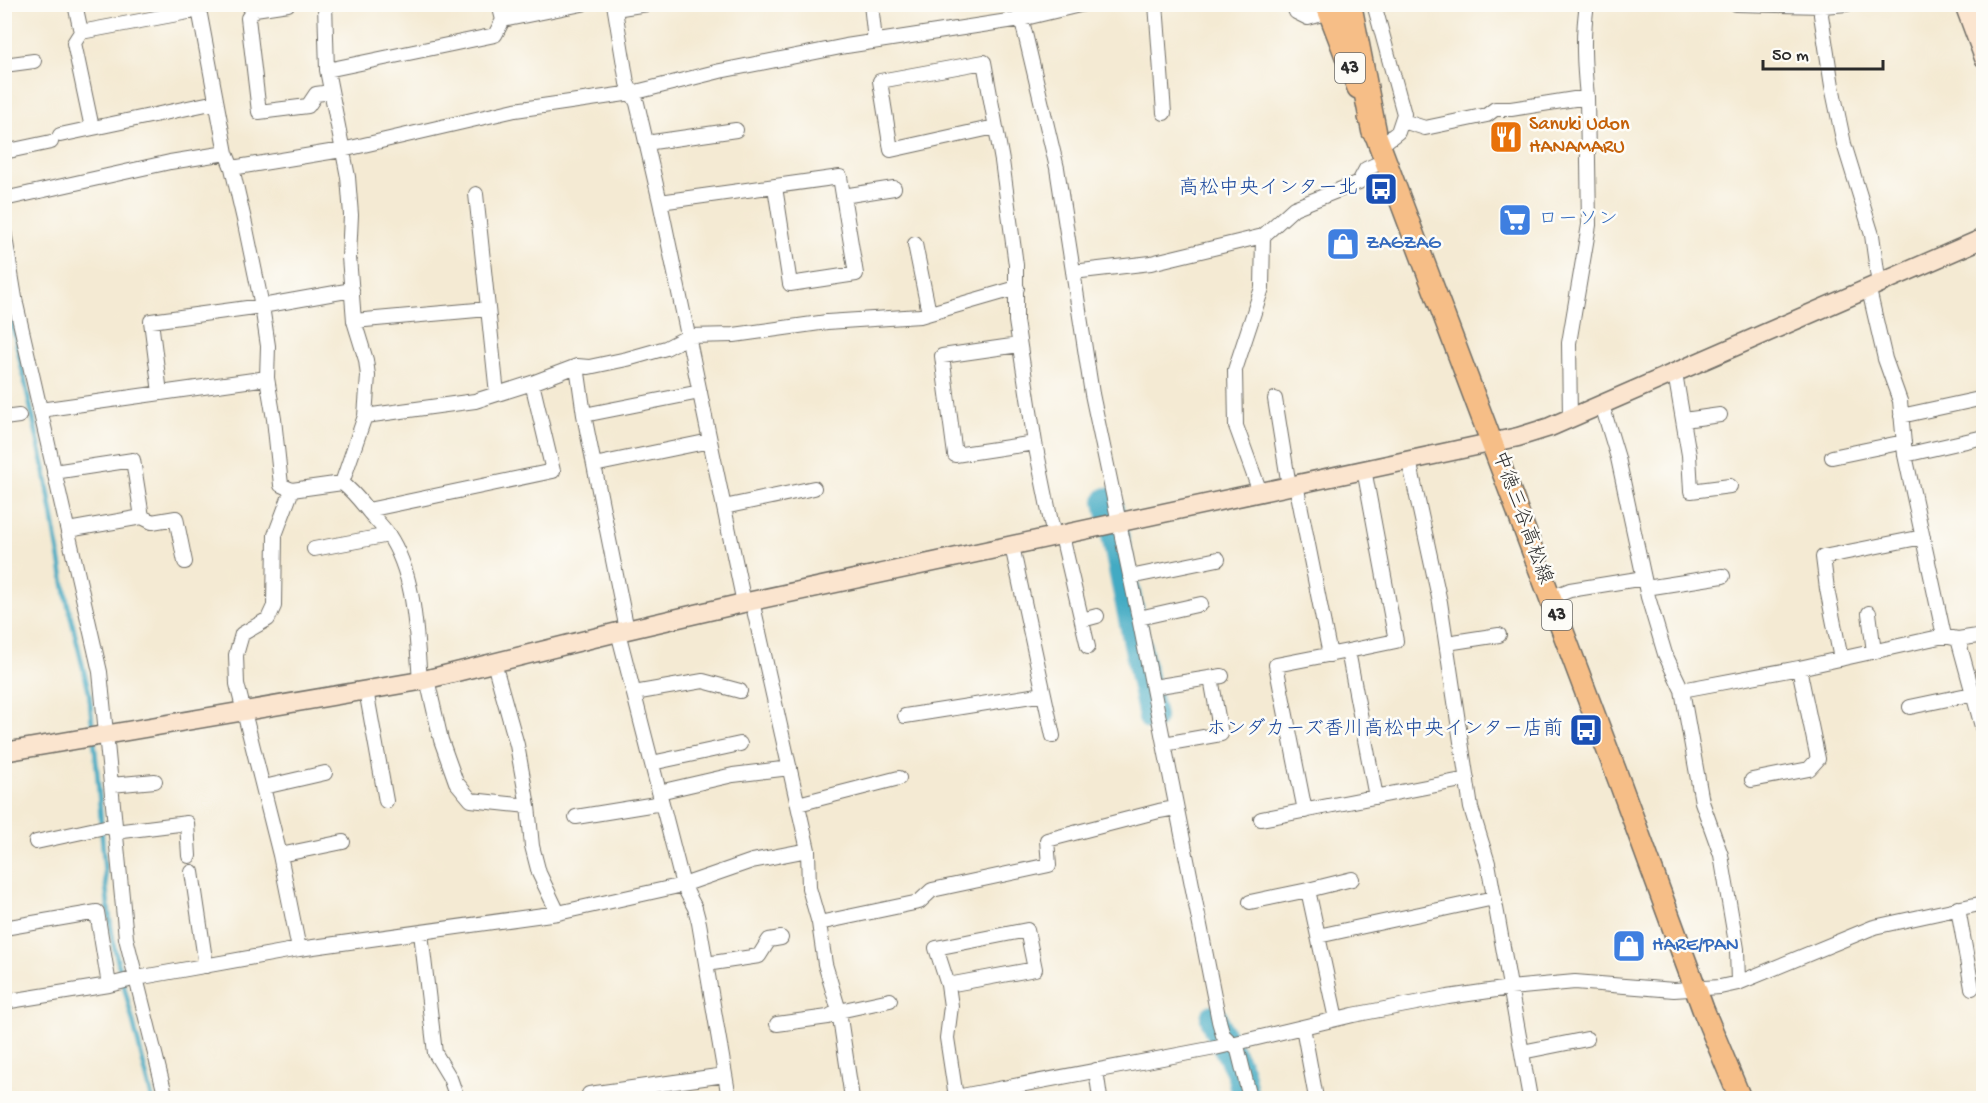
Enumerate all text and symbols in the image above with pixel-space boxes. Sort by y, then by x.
scale bar [1763,33,1883,71]
text: 50 m [1772,46,1809,67]
road number: 43 [1335,53,1365,83]
place label: Sanuki Udon HANAMARU [1529,114,1630,160]
restaurant icon: Sanuki Udon HANAMARU [1488,119,1524,155]
bus stop icon: 高松中央インター北 [1363,171,1399,207]
place label: 高松中央インター北 [1179,176,1358,201]
supermarket icon: ローソン [1497,202,1533,238]
place label: ローソン [1538,209,1618,232]
shop icon: ZAGZAG [1325,226,1361,262]
place label: ZAGZAG [1366,233,1442,256]
street label: 中徳三谷高松線 [1486,448,1558,588]
road number: 43 [1542,600,1572,630]
bus stop icon: ホンダカーズ香川高松中央インター店前 [1568,712,1604,748]
place label: ホンダカーズ香川高松中央インター店前 [1206,717,1563,742]
shop icon: HARE/PAN [1611,928,1647,964]
place label: HARE/PAN [1652,935,1739,958]

